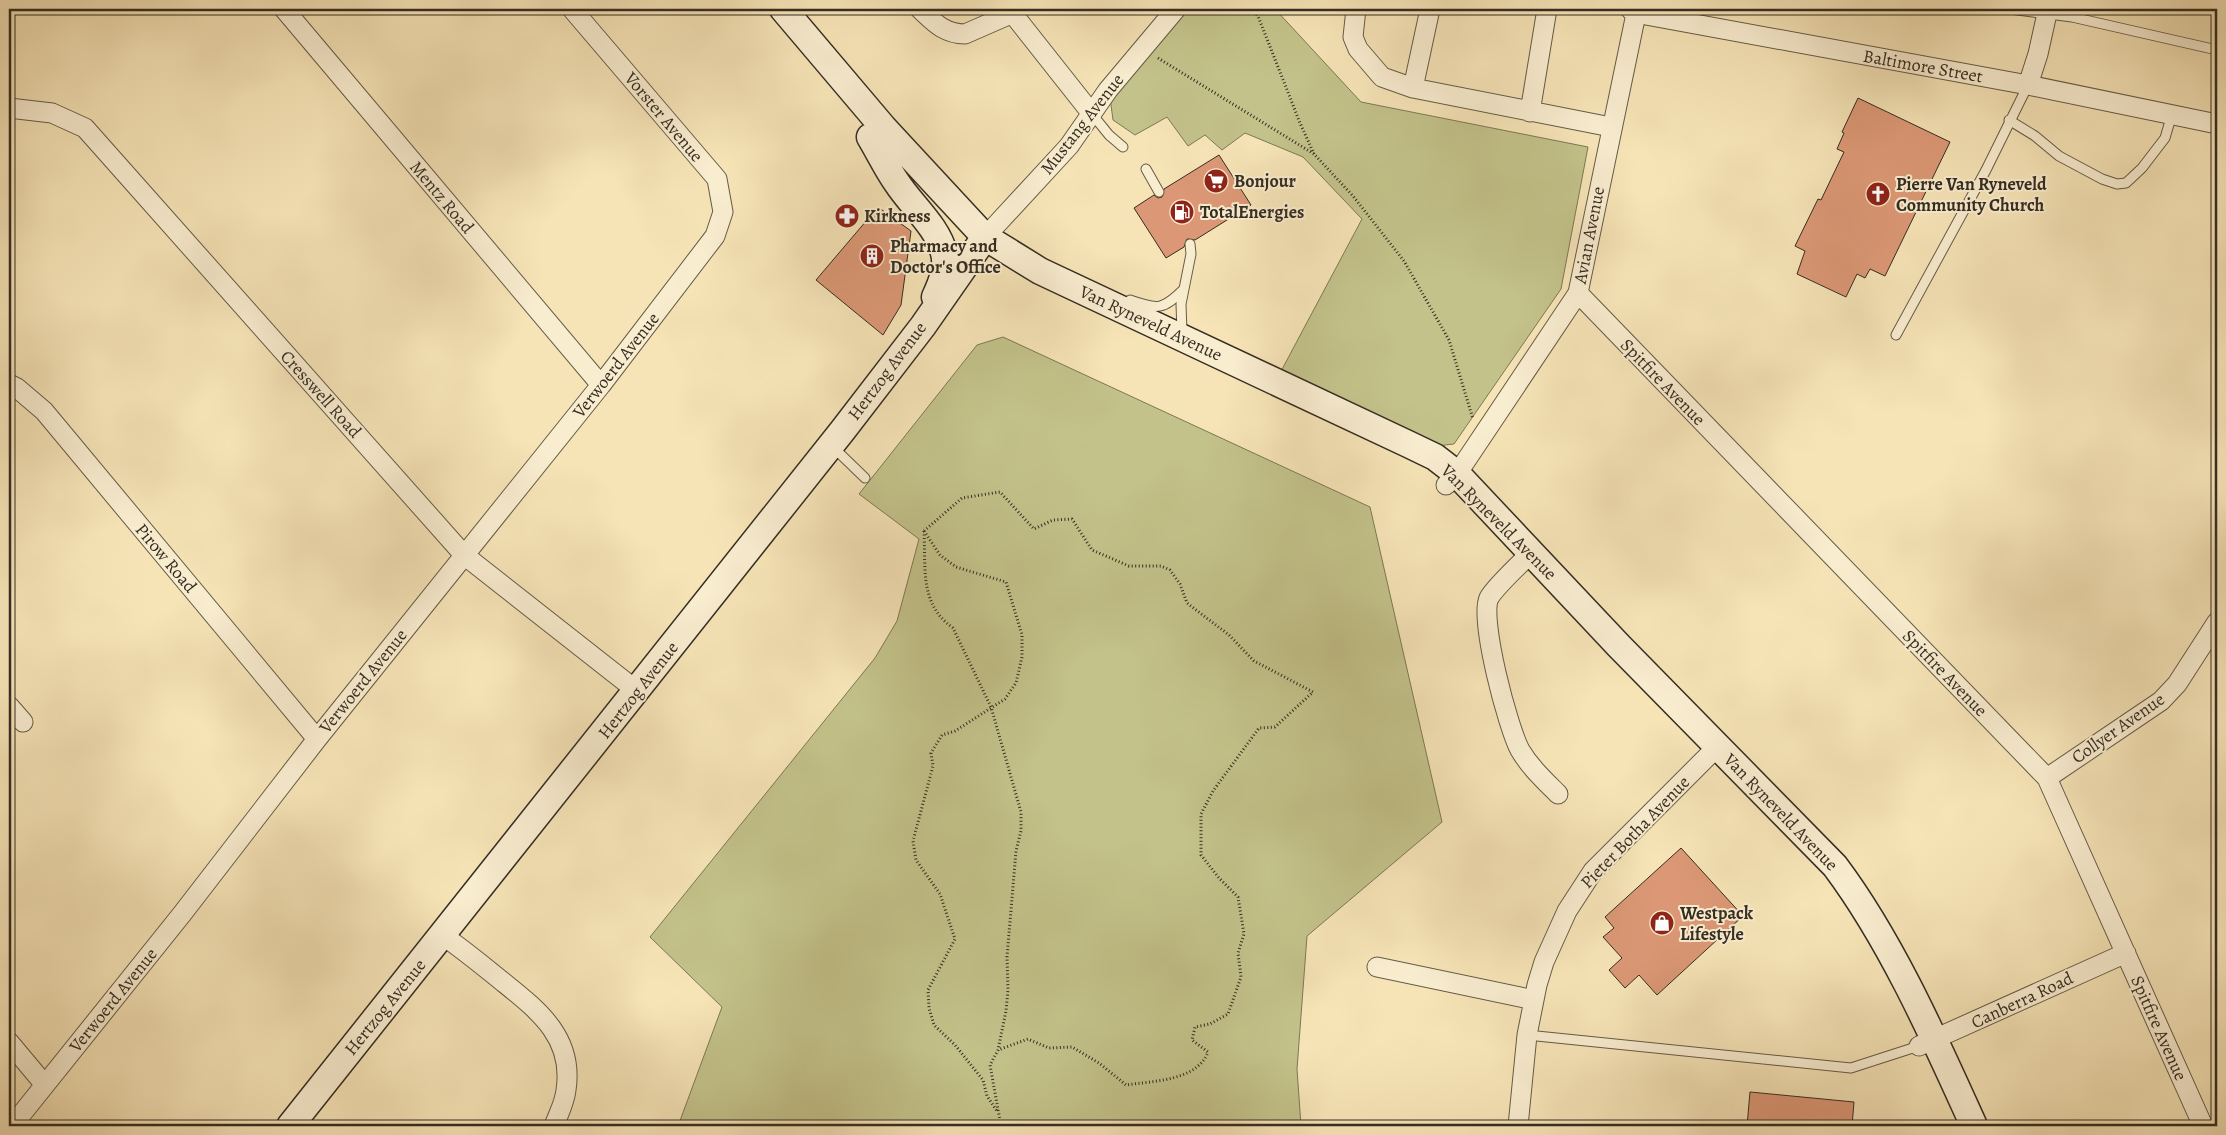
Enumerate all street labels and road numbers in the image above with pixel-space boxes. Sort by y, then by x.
street label: Baltimore Street [1861,44,1985,88]
street label: Vorster Avenue [619,66,709,167]
street label: Mustang Avenue [1035,68,1129,180]
street label: Mentz Road [404,156,480,239]
street label: Avian Avenue [1568,184,1610,287]
street label: Van Ryneveld Avenue [1075,279,1226,367]
street label: Verwoerd Avenue [567,307,665,424]
street label: Hertzog Avenue [842,317,932,425]
street label: Spitfire Avenue [1615,333,1711,431]
street label: Cresswell Road [275,345,367,443]
street label: Van Ryneveld Avenue [1435,458,1562,585]
street label: Pirow Road [130,518,202,598]
street label: Verwoerd Avenue [313,624,413,739]
street label: Spitfire Avenue [1897,624,1993,722]
street label: Hertzog Avenue [592,636,684,744]
street label: Collyer Avenue [2067,687,2169,769]
street label: Van Ryneveld Avenue [1718,747,1843,876]
street label: Pieter Botha Avenue [1575,770,1695,894]
street label: Verwoerd Avenue [63,943,163,1058]
street label: Hertzog Avenue [339,954,431,1060]
street label: Canberra Road [1967,966,2077,1034]
street label: Spitfire Avenue [2125,972,2193,1084]

